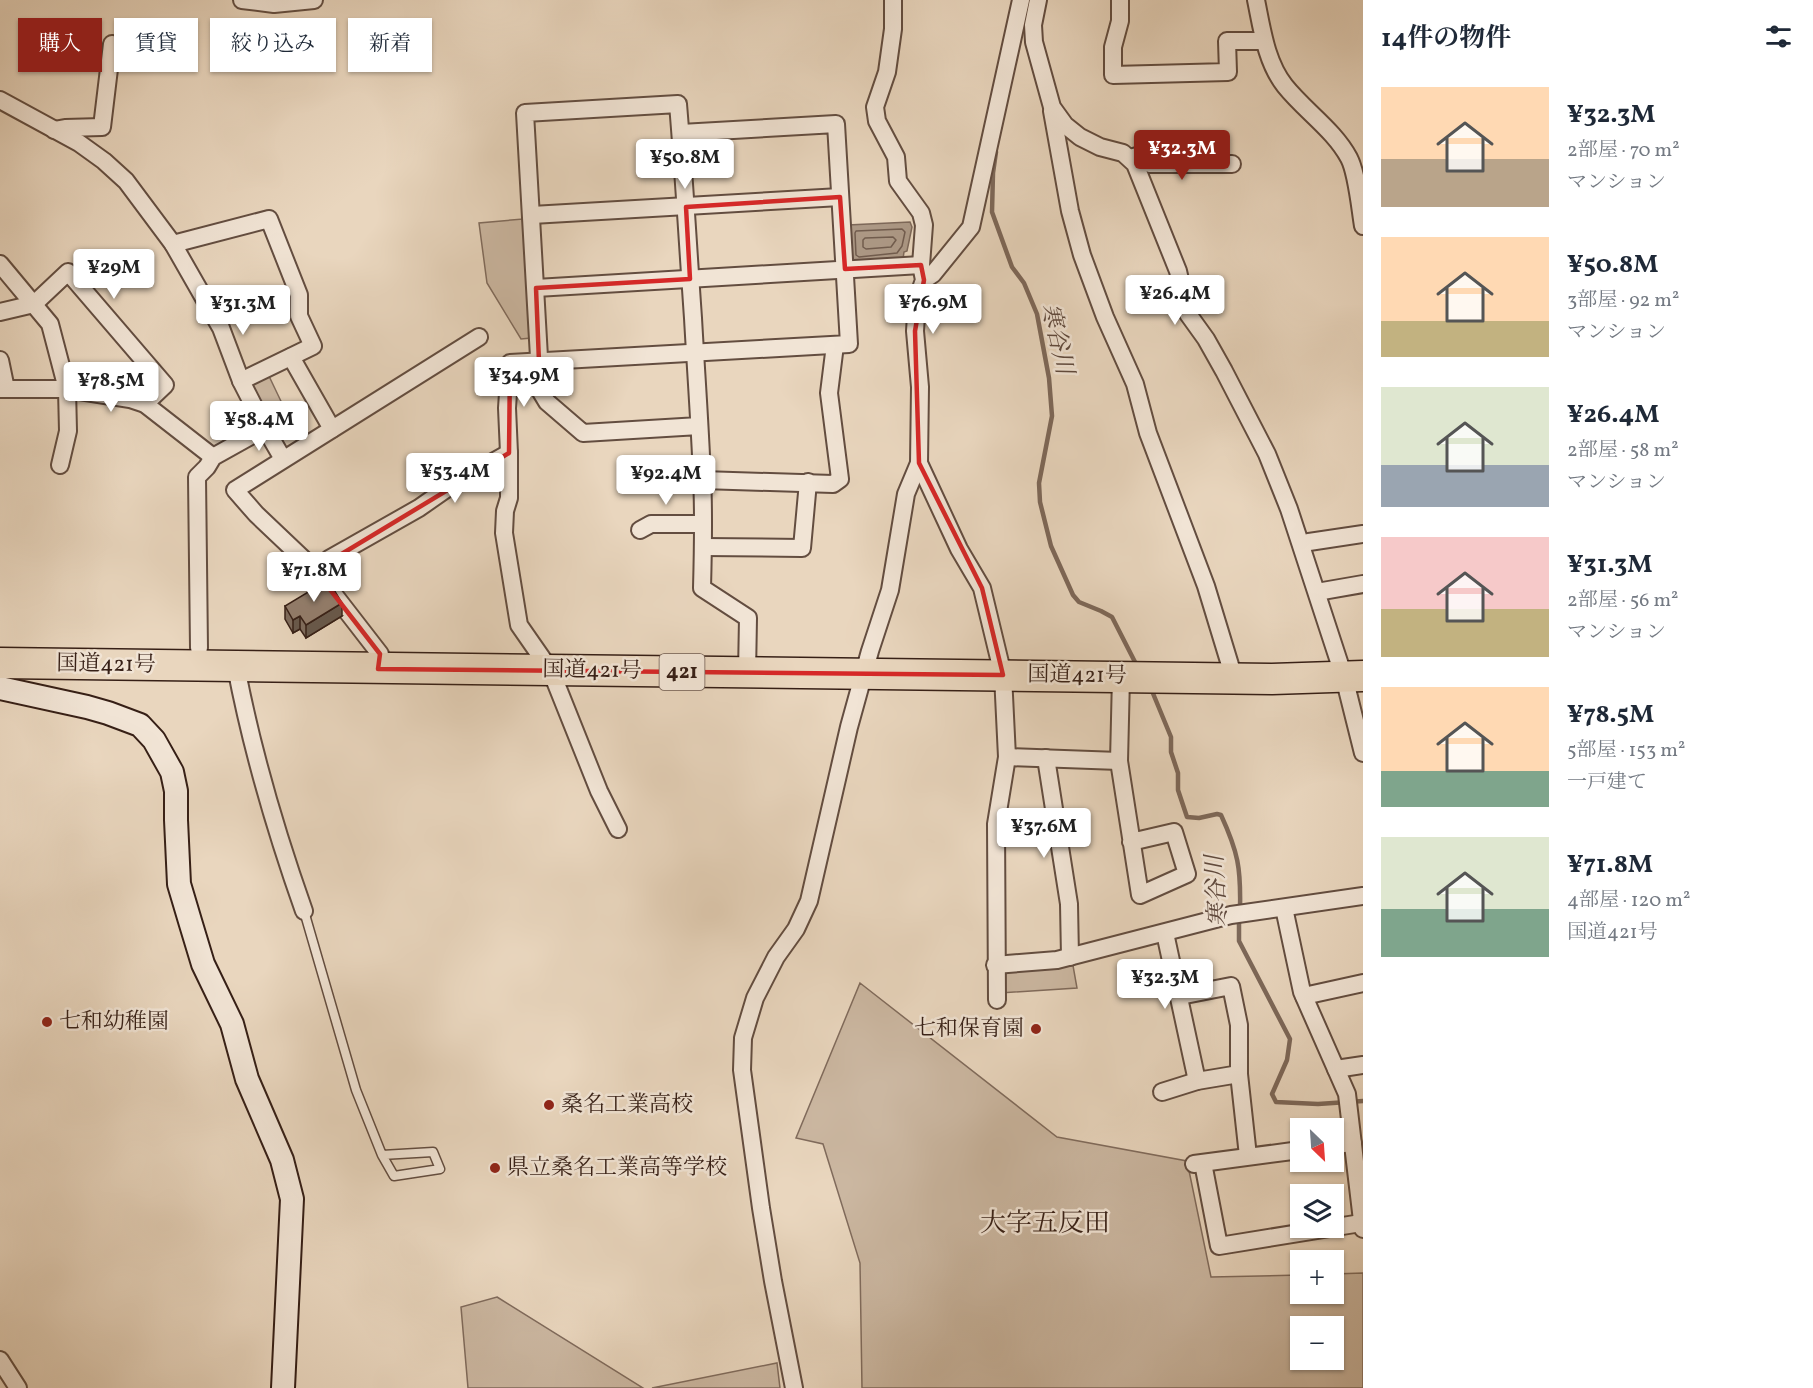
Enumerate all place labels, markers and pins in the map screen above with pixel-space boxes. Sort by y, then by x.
pin: ¥32.3M [1133,130,1231,181]
pin: ¥50.8M [636,139,734,190]
pin: ¥29M [78,249,150,300]
pin: ¥26.4M [1126,275,1224,326]
pin: ¥76.9M [884,284,982,335]
pin: ¥31.3M [194,285,292,336]
pin: ¥34.9M [475,357,573,408]
pin: ¥78.5M [62,362,160,413]
pin: ¥58.4M [210,401,308,452]
pin: ¥53.4M [406,453,504,504]
pin: ¥92.4M [617,455,715,506]
pin: ¥71.8M [265,552,363,603]
pin: ¥37.6M [995,808,1093,859]
pin: ¥32.3M [1116,959,1214,1010]
place label: 七和幼稚園 [59,1007,169,1038]
place label: 七和保育園 [914,1014,1024,1045]
marker: 七和幼稚園 [40,1015,54,1029]
marker: 七和保育園 [1029,1022,1043,1036]
place label: 桑名工業高校 [561,1090,693,1121]
marker: 桑名工業高校 [542,1098,556,1112]
place label: 県立桑名工業高等学校 [507,1153,727,1184]
marker: 県立桑名工業高等学校 [488,1161,502,1175]

